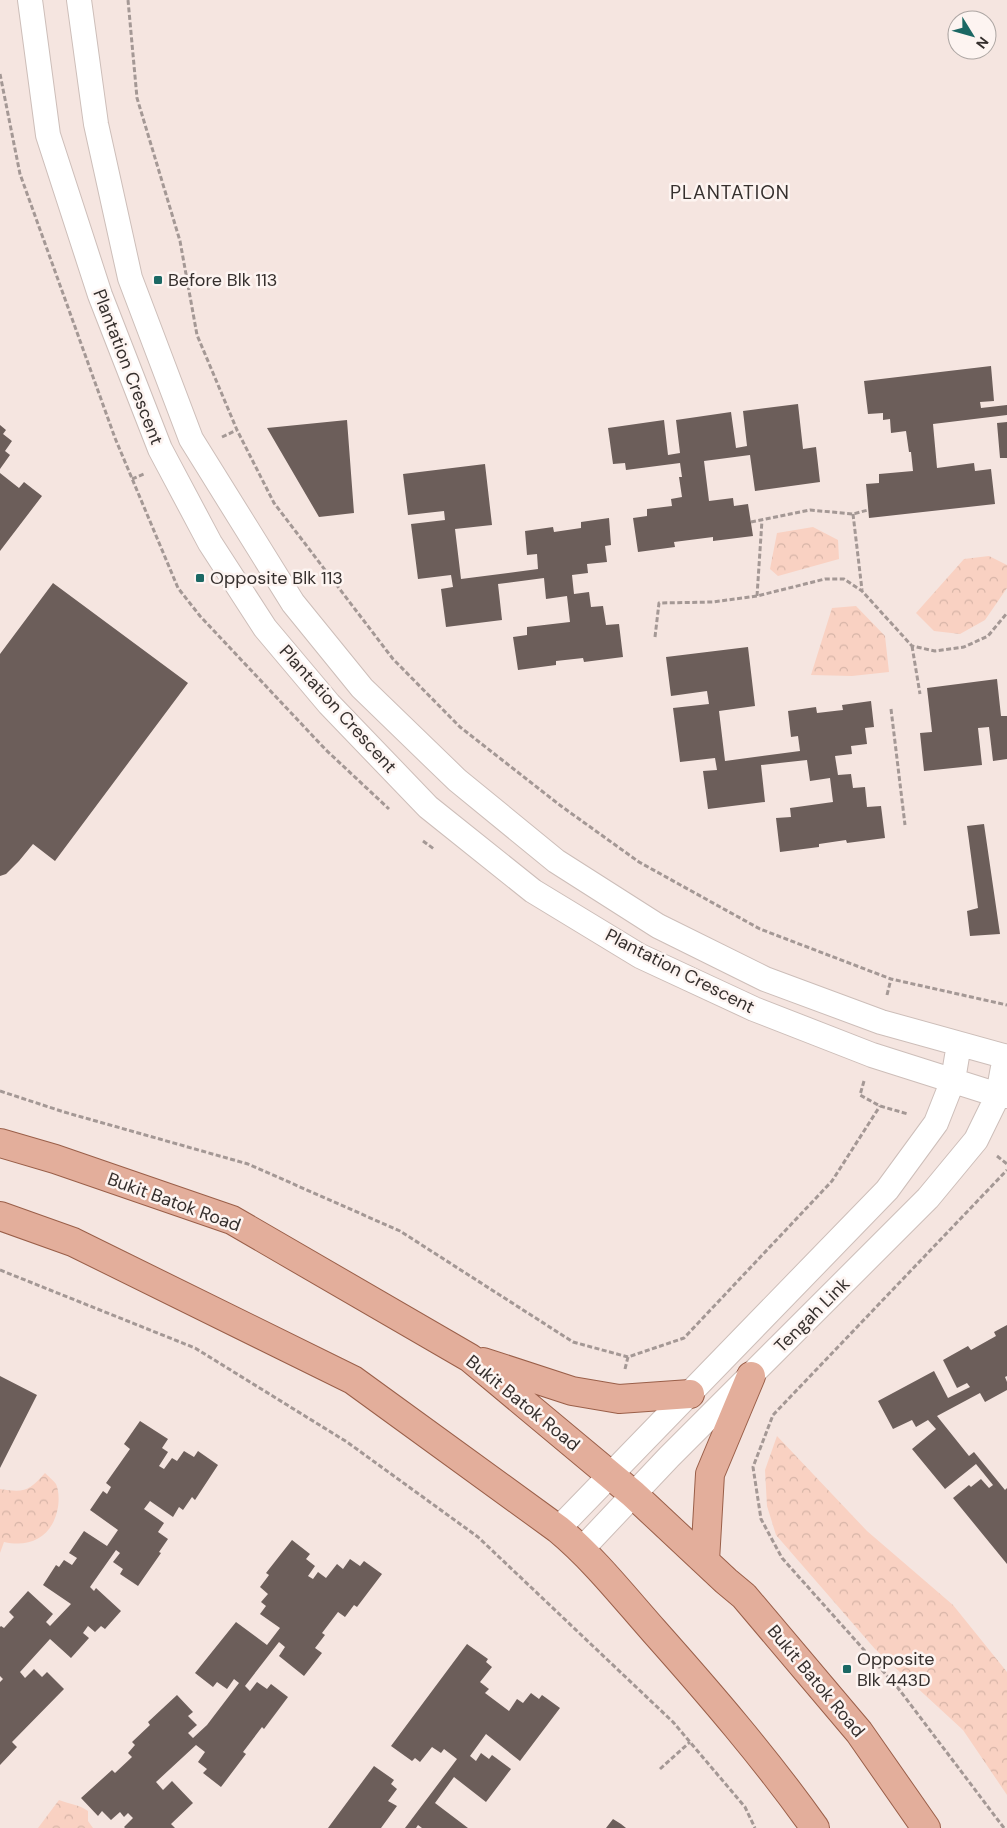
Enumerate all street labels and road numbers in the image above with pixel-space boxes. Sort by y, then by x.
street label: Plantation Crescent [87,286,169,448]
street label: Plantation Crescent [274,640,402,778]
street label: Plantation Crescent [601,923,759,1019]
street label: Bukit Batok Road [104,1167,244,1237]
street label: Tengah Link [769,1272,855,1358]
street label: Bukit Batok Road [461,1350,585,1456]
street label: Bukit Batok Road [762,1620,870,1742]

